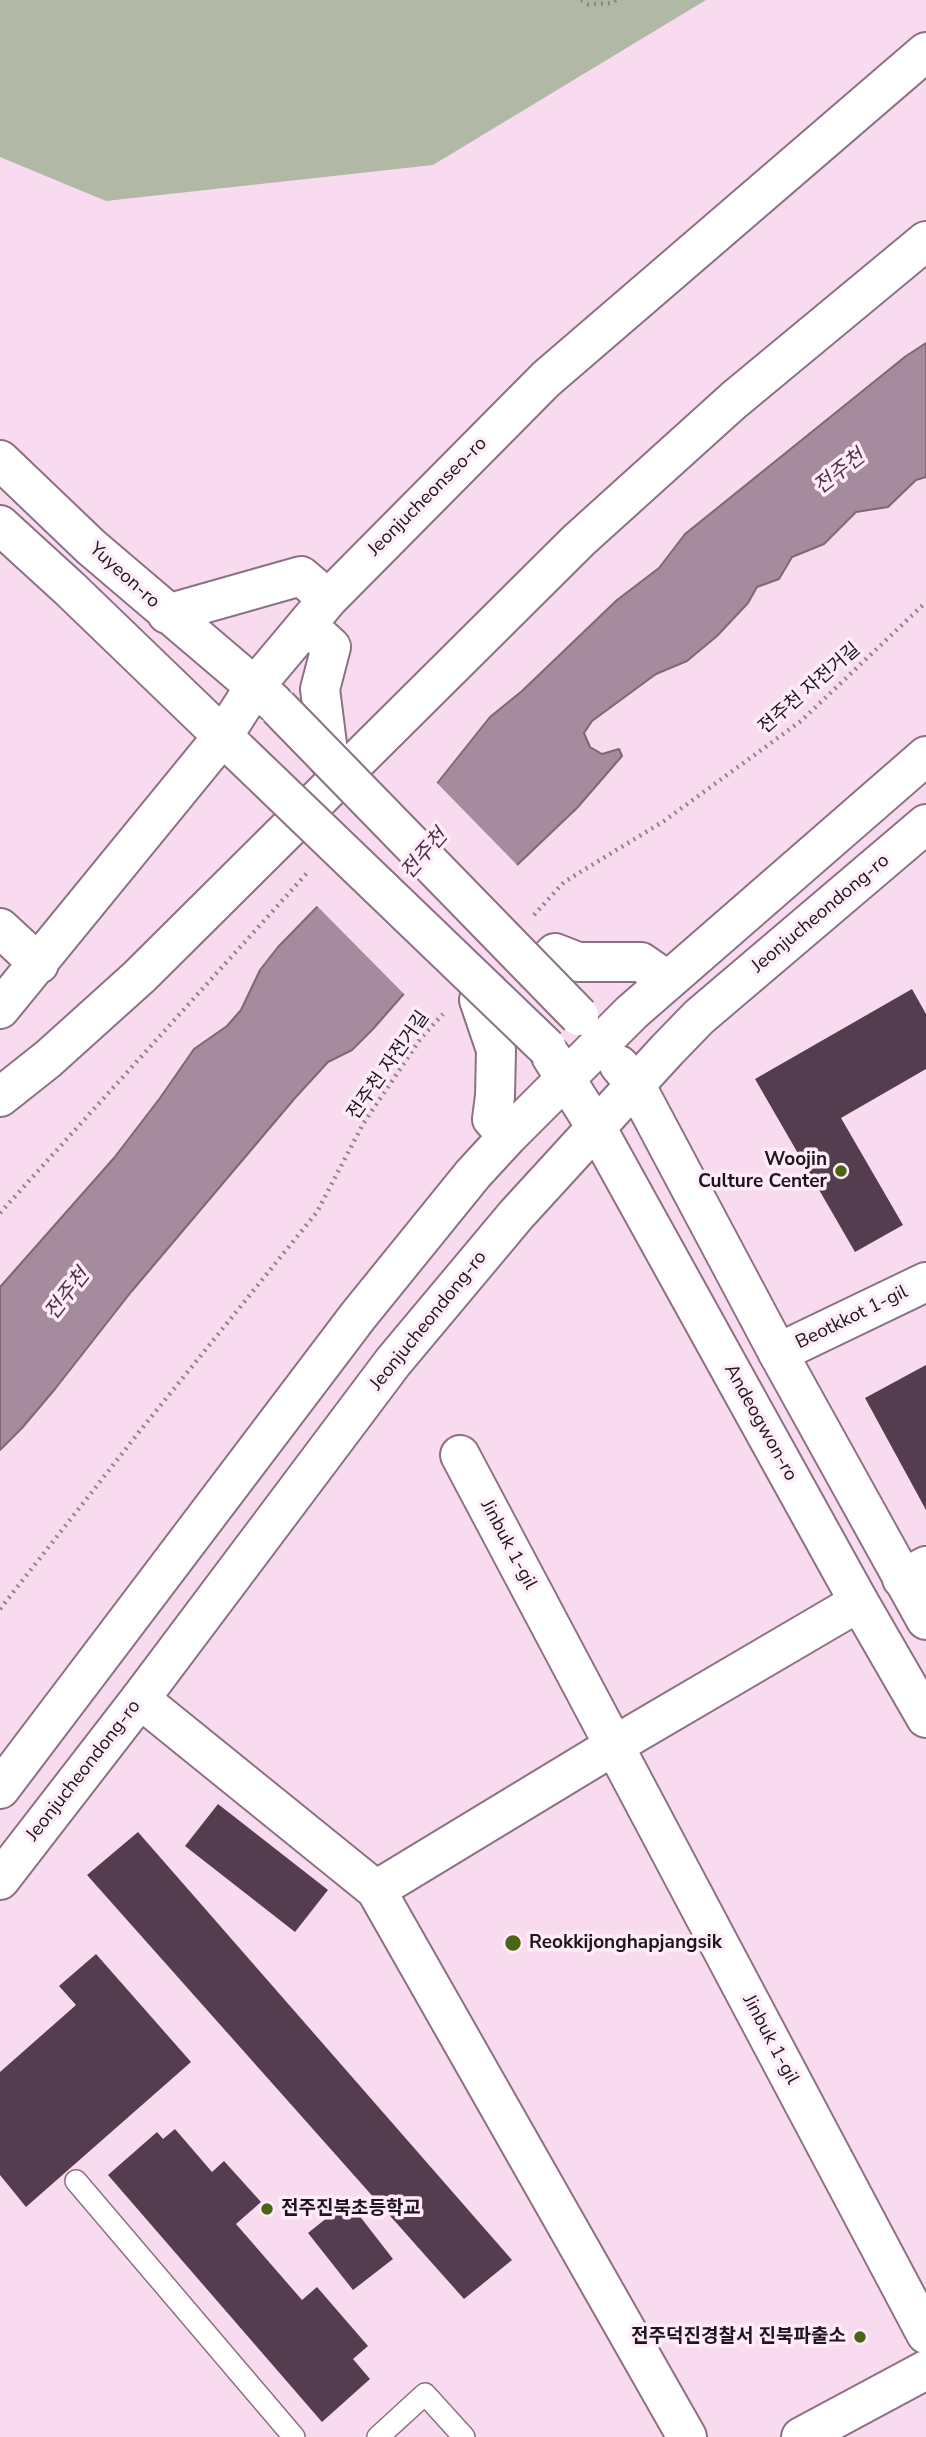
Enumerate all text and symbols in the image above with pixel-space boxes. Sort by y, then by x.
street label: Jeonjucheonseo-ro [364,433,492,561]
water label: 전주천 [809,445,871,501]
street label: Yuyeon-ro [84,538,164,614]
street label: 전주천 자전거길 [755,639,865,739]
water label: 전주천 [396,825,454,885]
street label: Jeonjucheondong-ro [748,850,894,978]
street label: 전주천 자전거길 [343,1007,435,1125]
place label: Woojin Culture Center [698,1149,827,1193]
marker: Woojin Culture Center [833,1163,849,1179]
street label: Jeonjucheondong-ro [366,1247,492,1395]
water label: 전주천 [40,1264,96,1326]
street label: Beotkkot 1-gil [792,1281,912,1355]
street label: Andeogwon-ro [719,1361,801,1485]
street label: Jinbuk 1-gil [475,1496,541,1594]
street label: Jeonjucheondong-ro [22,1696,146,1846]
place label: Reokkijonghapjangsik [529,1932,722,1954]
marker: Reokkijonghapjangsik [503,1933,523,1953]
street label: Jinbuk 1-gil [737,1991,803,2089]
place label: 전주진북초등학교 [281,2198,421,2220]
marker: 전주진북초등학교 [259,2201,275,2217]
place label: 전주덕진경찰서 진북파출소 [631,2326,846,2348]
marker: 전주덕진경찰서 진북파출소 [852,2329,868,2345]

